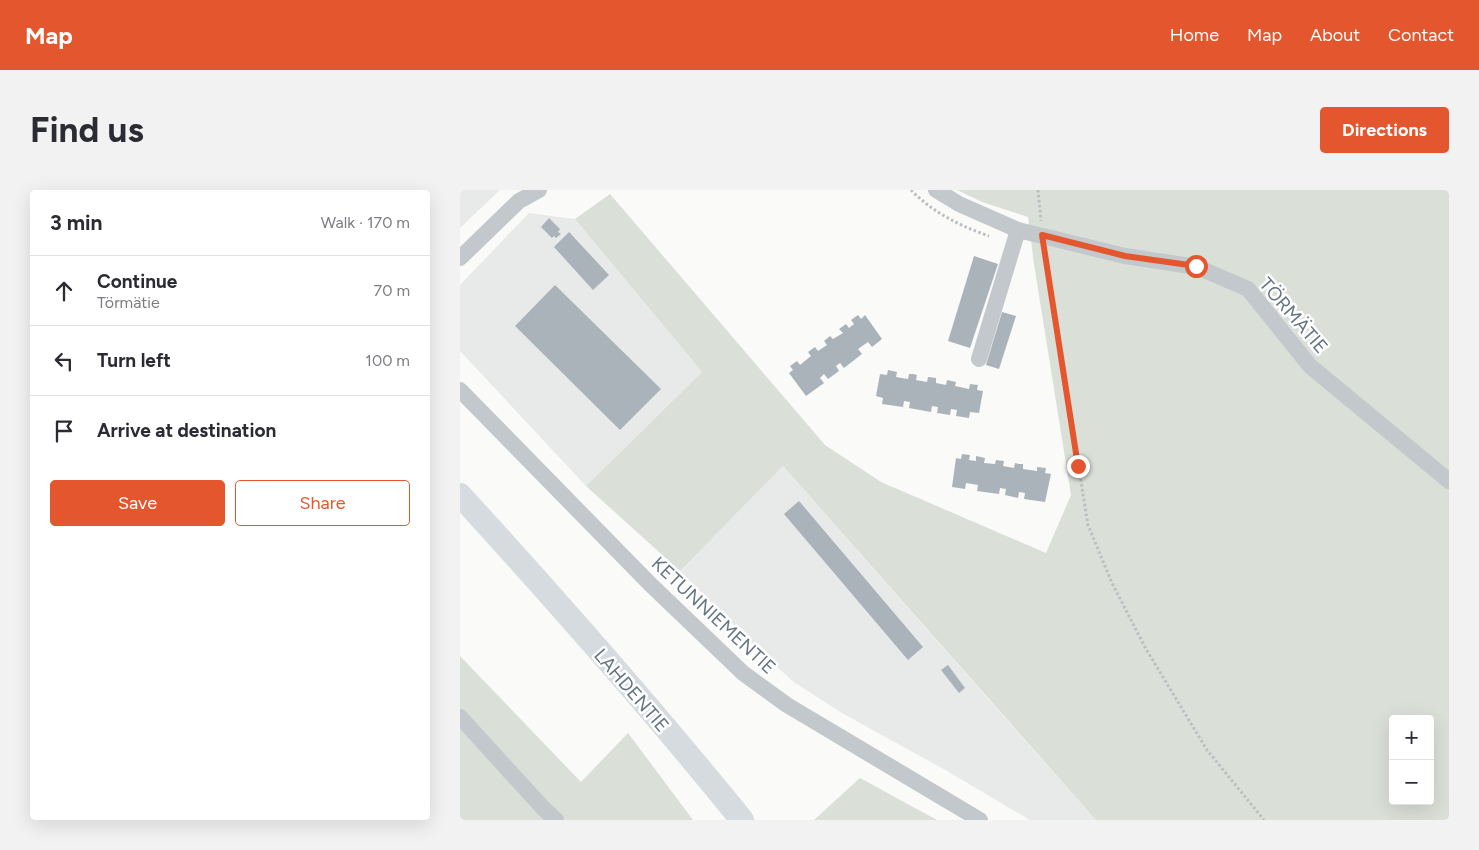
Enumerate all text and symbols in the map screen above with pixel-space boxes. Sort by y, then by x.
text: Map [25,21,73,50]
text: Home [1170,24,1219,46]
text: Map [1247,24,1282,46]
text: About [1310,24,1360,46]
text: Contact [1388,24,1454,46]
button: Directions [1320,107,1449,153]
text: Find us [30,109,144,151]
text: 3 min [50,210,102,235]
text: Walk · 170 m [321,213,410,232]
route start [1185,255,1208,278]
text: Continue [97,270,177,293]
street label: TÖRMÄTIE [1254,273,1333,358]
icon: ahead [50,277,78,305]
text: 70 m [374,281,410,300]
text: Törmätie [97,293,160,312]
icon: left [50,347,78,375]
text: Turn left [97,349,171,372]
text: 100 m [365,351,410,370]
icon: arrive [50,417,78,445]
text: Arrive at destination [97,419,276,442]
route end [1067,455,1090,478]
button: Save [50,480,225,526]
button: Share [235,480,410,526]
street label: KETUNNIEMENTIE [647,552,781,679]
street label: LAHDENTIE [589,644,674,737]
map controls [1389,715,1434,805]
button: + [1389,715,1434,760]
button: − [1389,760,1434,805]

